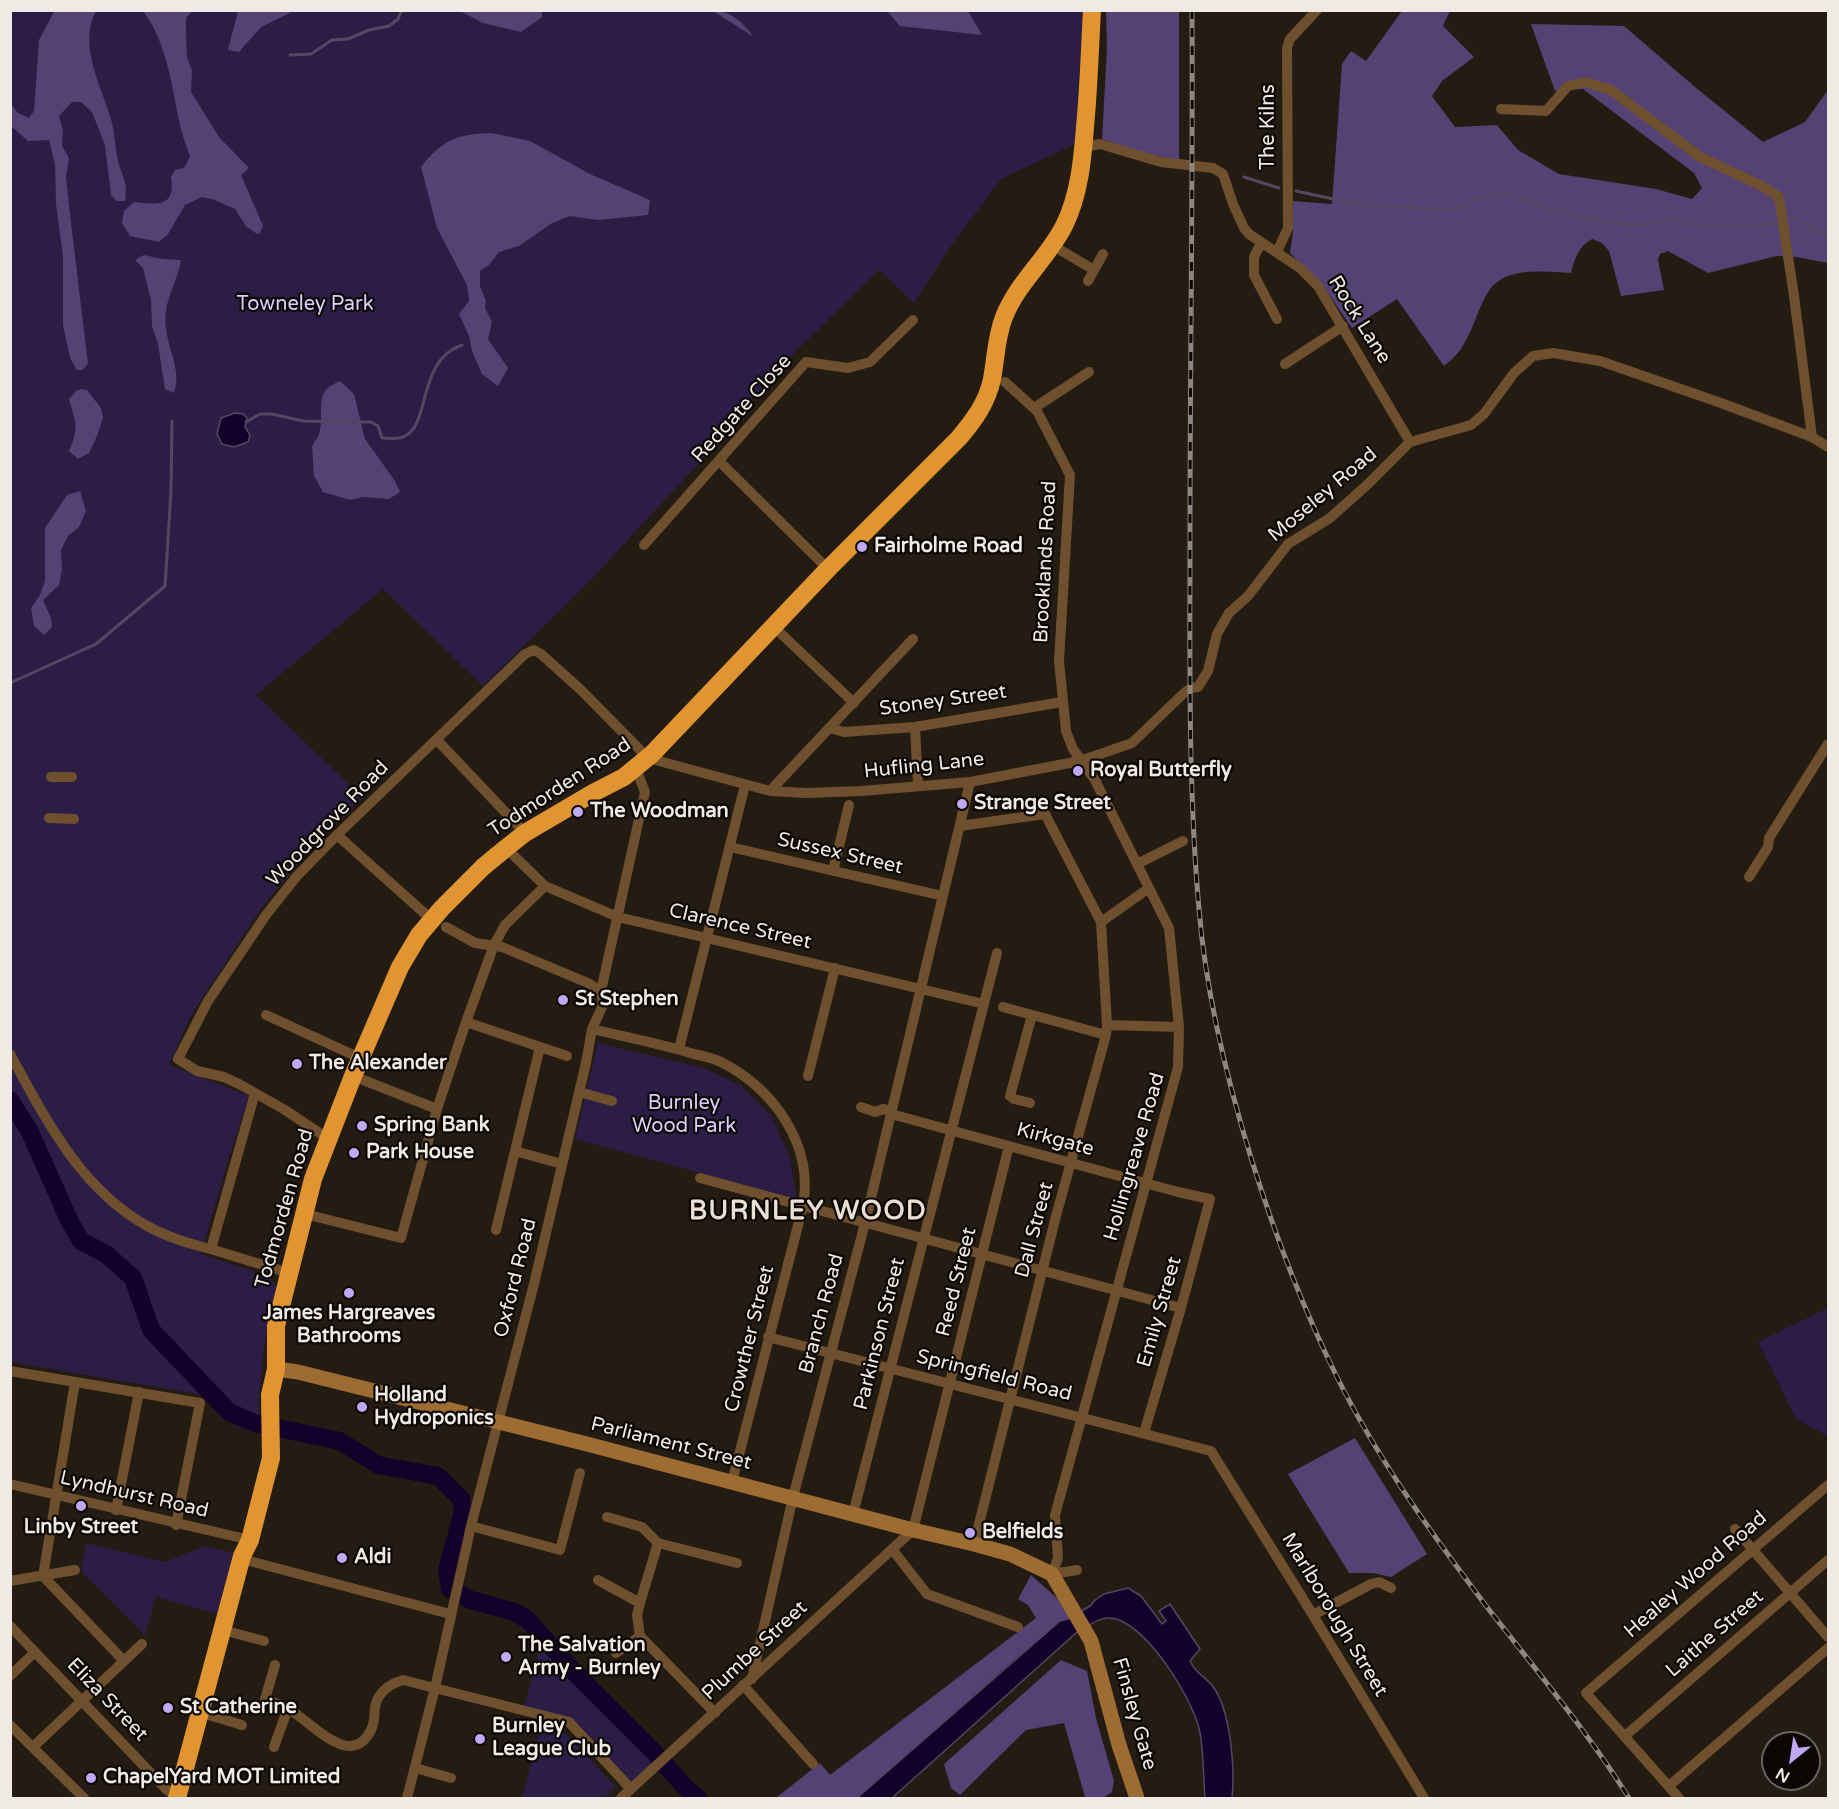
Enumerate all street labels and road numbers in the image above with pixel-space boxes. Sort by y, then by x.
street label: The Kilns [1257,84,1281,170]
street label: Rock Lane [1322,271,1396,369]
street label: Redgate Close [687,350,797,468]
street label: Moseley Road [1264,443,1382,547]
street label: Brooklands Road [1030,480,1062,644]
street label: Stoney Street [878,680,1008,722]
street label: Todmorden Road [484,733,636,843]
street label: Hufling Lane [863,748,985,784]
street label: Woodgrove Road [262,756,394,892]
street label: Sussex Street [775,828,905,880]
street label: Clarence Street [667,899,813,955]
street label: Hollingreave Road [1100,1070,1170,1244]
street label: Kirkgate [1014,1118,1096,1162]
street label: Todmorden Road [251,1126,319,1292]
street label: Dall Street [1011,1179,1059,1281]
street label: Oxford Road [490,1216,542,1340]
street label: Reed Street [932,1225,982,1339]
street label: Branch Road [794,1251,850,1377]
street label: Emily Street [1133,1254,1187,1370]
street label: Parkinson Street [849,1255,911,1413]
street label: Crowther Street [720,1263,780,1415]
street label: Springfield Road [914,1345,1074,1407]
street label: Parliament Street [588,1412,754,1476]
street label: Lyndhurst Road [57,1466,211,1524]
street label: Healey Wood Road [1620,1506,1772,1644]
street label: Marlborough Street [1276,1529,1392,1701]
street label: Laithe Street [1661,1585,1769,1683]
street label: Plumbe Street [697,1596,813,1706]
street label: Eliza Street [61,1653,153,1747]
street label: Finsley Gate [1107,1655,1161,1773]

